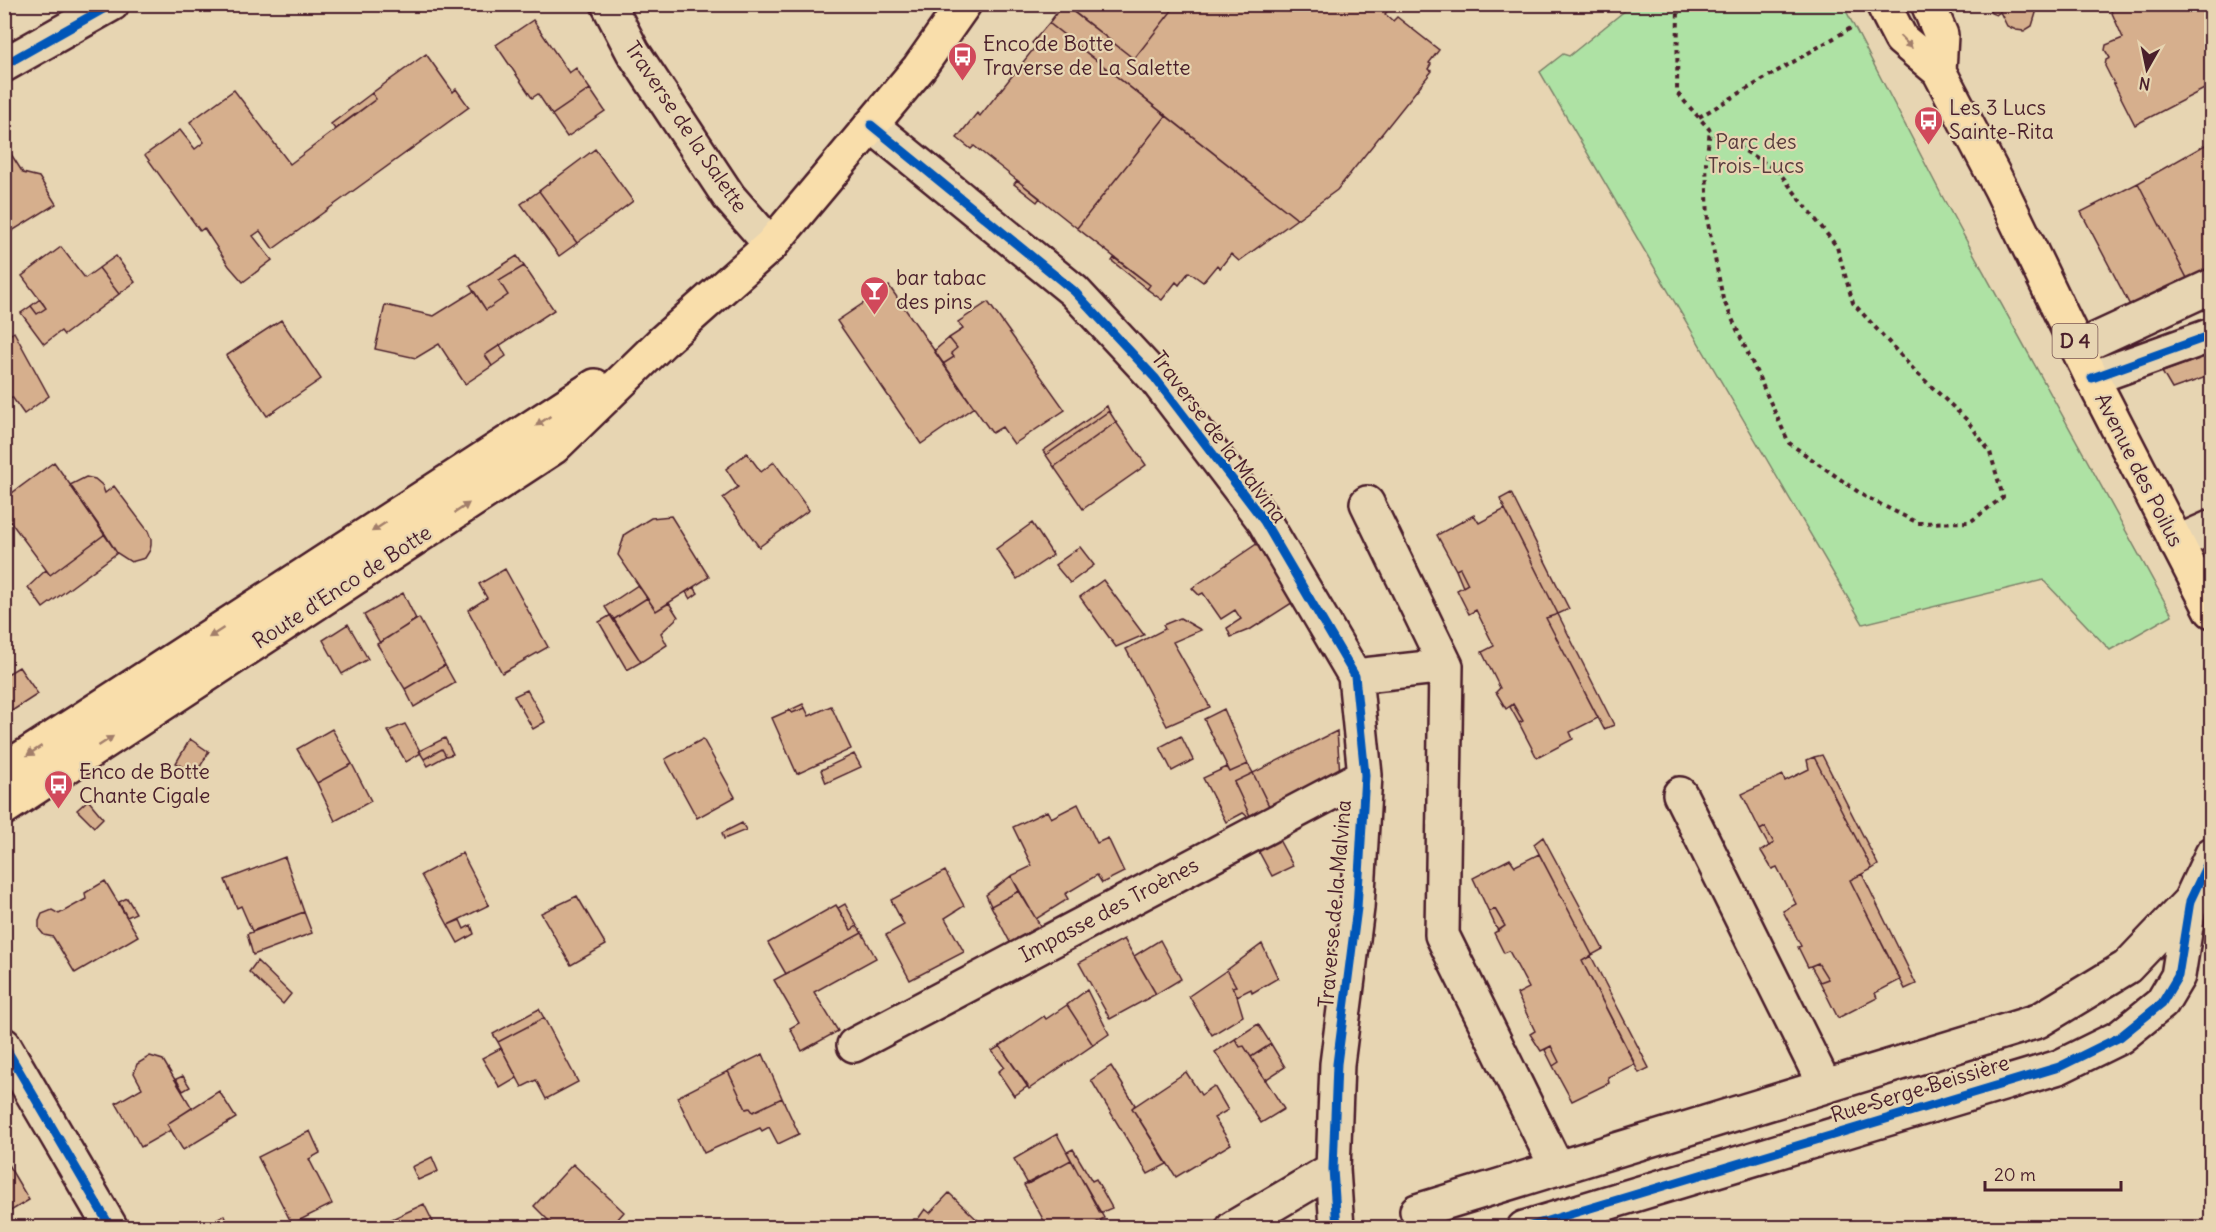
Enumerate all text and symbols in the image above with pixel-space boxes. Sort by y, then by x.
place label: Enco de Botte Traverse de La Salette [983,30,1191,81]
one-way arrow [1899,35,1913,49]
street label: Traverse de la Salette [619,36,754,218]
north arrow [2117,39,2177,99]
bus stop icon: Enco de Botte Traverse de La Salette [946,40,978,82]
text: N [2138,73,2152,95]
place label: Les 3 Lucs Sainte-Rita [1949,94,2054,145]
bus stop icon: Les 3 Lucs Sainte-Rita [1912,104,1944,146]
park label: Parc des Trois-Lucs [1708,128,1804,179]
place label: bar tabac des pins [896,264,986,315]
bar icon: bar tabac des pins [859,274,891,316]
road number: D 4 [2052,324,2098,358]
street label: Traverse de la Malvina [1146,345,1293,528]
street label: Avenue des Poilus [2089,388,2190,551]
one-way arrow [535,415,551,426]
one-way arrow [454,502,470,514]
street label: Route d'Enco de Botte [247,519,436,654]
one-way arrow [371,522,388,533]
one-way arrow [208,627,224,638]
one-way arrow [98,736,114,747]
one-way arrow [26,745,43,756]
place label: Enco de Botte Chante Cigale [79,758,210,809]
bus stop icon: Enco de Botte Chante Cigale [42,768,74,810]
street label: Traverse de la Malvina [1312,799,1357,1009]
street label: Impasse des Troènes [1015,851,1203,968]
street label: Rue Serge Beissière [1827,1049,2012,1129]
scale bar [1985,1154,2122,1192]
text: 20 m [1994,1163,2036,1186]

